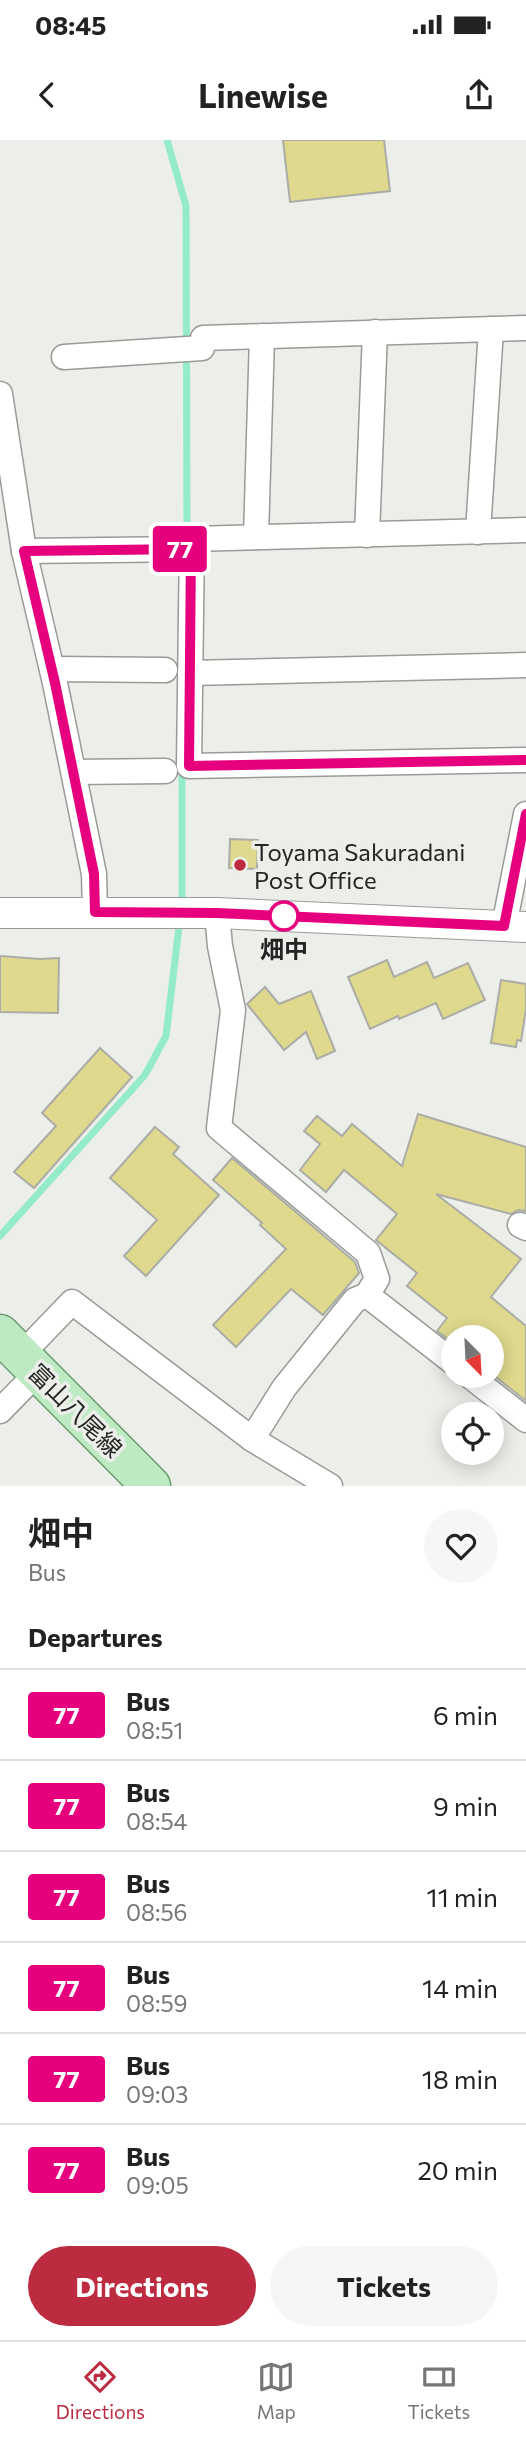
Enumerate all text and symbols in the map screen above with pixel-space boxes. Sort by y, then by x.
text: 08:45 [35,9,106,40]
text: Linewise [198,75,328,115]
icon: back [28,76,66,114]
icon: share [460,76,498,114]
line badge: 77 [148,526,212,572]
text: 77 [167,534,193,563]
place label: Toyama Sakuradani Post Office [254,837,466,894]
marker: Toyama Sakuradani Post Office [232,857,248,873]
marker: 畑中 [269,901,299,931]
place label: 畑中 [260,934,308,963]
north arrow [441,1325,504,1388]
map controls [441,1325,504,1465]
street label: 富山八尾線 [23,1357,129,1463]
button: locate [441,1402,504,1465]
button: heart [424,1509,498,1583]
text: 畑中 [28,1511,94,1552]
text: Bus [28,1558,66,1586]
text: Departures [28,1621,163,1652]
text: Bus [126,1685,170,1716]
text: 6 min [433,1699,498,1730]
text: 77 [53,1700,80,1729]
text: 08:51 [126,1716,183,1744]
text: Bus [126,1776,170,1807]
text: 9 min [433,1790,498,1821]
text: 77 [53,1791,80,1820]
text: 08:54 [126,1807,187,1835]
text: Bus [126,1867,170,1898]
text: 11 min [427,1881,498,1912]
text: 77 [53,1882,80,1911]
text: 08:56 [126,1898,188,1926]
text: Bus [126,1958,170,1989]
text: 14 min [422,1972,498,2003]
text: 77 [53,1973,80,2002]
text: 08:59 [126,1989,188,2017]
text: Bus [126,2049,170,2080]
text: 18 min [422,2063,498,2094]
text: 77 [53,2064,80,2093]
text: 09:03 [126,2080,188,2108]
text: Bus [126,2140,170,2171]
text: 20 min [417,2154,498,2185]
text: 77 [53,2155,80,2184]
text: 09:05 [126,2171,189,2199]
button: Directions [28,2246,256,2326]
button: Tickets [270,2246,498,2326]
tab: Directions [56,2358,145,2423]
tab: Map [257,2358,296,2423]
tab: Tickets [407,2358,470,2423]

